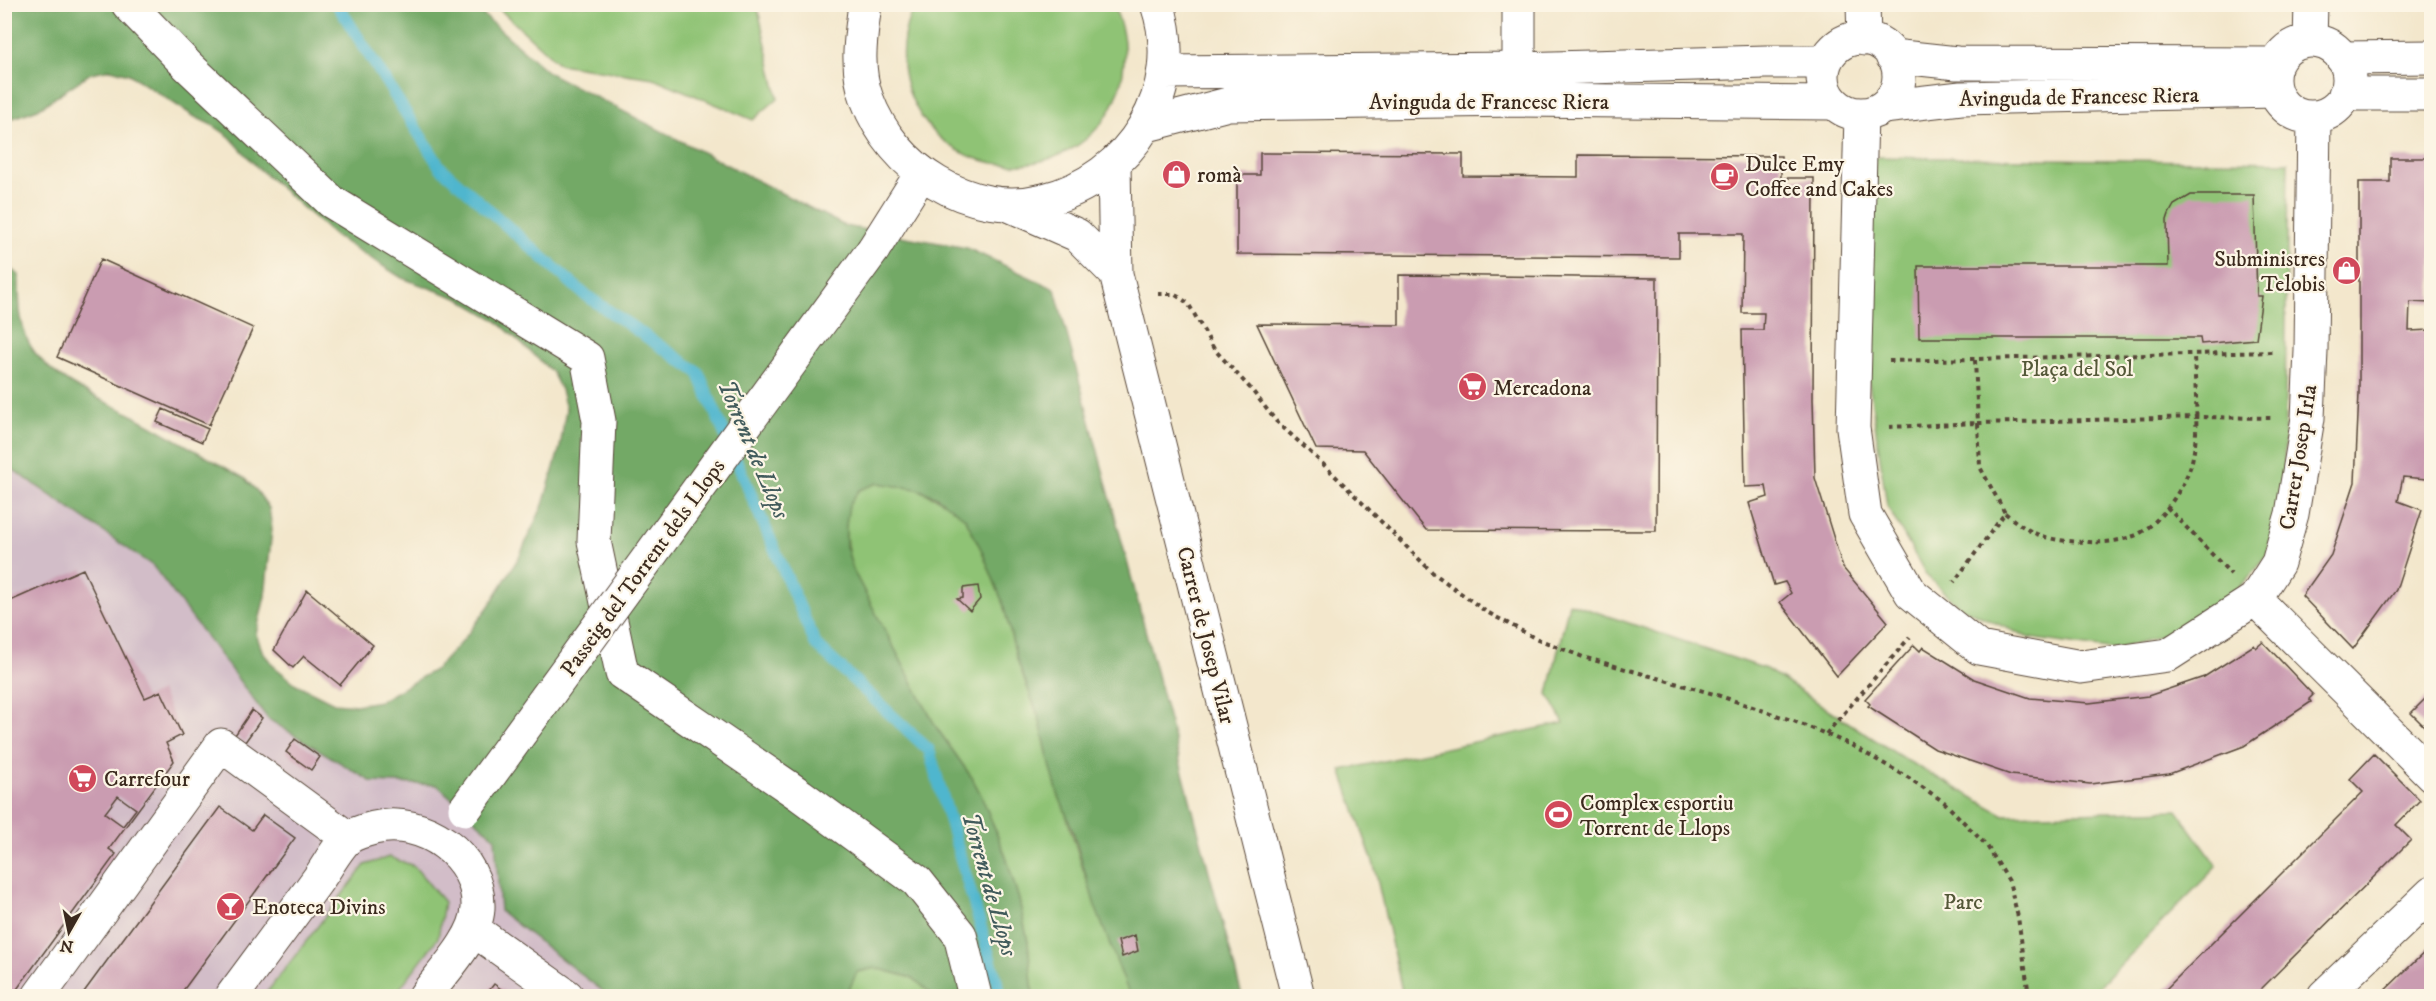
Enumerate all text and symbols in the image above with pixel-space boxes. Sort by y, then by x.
street label: Avinguda de Francesc Riera [1959,82,2200,113]
street label: Avinguda de Francesc Riera [1369,89,1610,116]
place label: Dulce Emy Coffee and Cakes [1745,151,1893,203]
shop icon: romà [1160,158,1192,190]
cafe icon: Dulce Emy Coffee and Cakes [1708,160,1740,192]
place label: romà [1197,162,1242,189]
place label: Subministres Telobis [2214,246,2325,298]
shop icon: Subministres Telobis [2330,255,2362,287]
park label: Plaça del Sol [2021,356,2134,383]
supermarket icon: Mercadona [1456,371,1488,403]
water label: Torrent de Llops [710,375,796,524]
place label: Mercadona [1493,375,1592,402]
street label: Carrer Josep Irla [2274,382,2323,532]
street label: Passeig del Torrent dels Llops [555,454,731,682]
street label: Carrer de Josep Vilar [1170,544,1241,728]
supermarket icon: Carrefour [67,762,99,794]
place label: Carrefour [104,766,191,793]
place label: Complex esportiu Torrent de Llops [1580,790,1734,842]
sports icon: Complex esportiu Torrent de Llops [1543,799,1575,831]
water label: Torrent de Llops [954,809,1024,960]
park label: Parc [1943,889,1983,916]
bar icon: Enoteca Divins [215,890,247,922]
place label: Enoteca Divins [252,894,386,921]
north arrow [39,902,99,962]
text: N [59,935,75,957]

